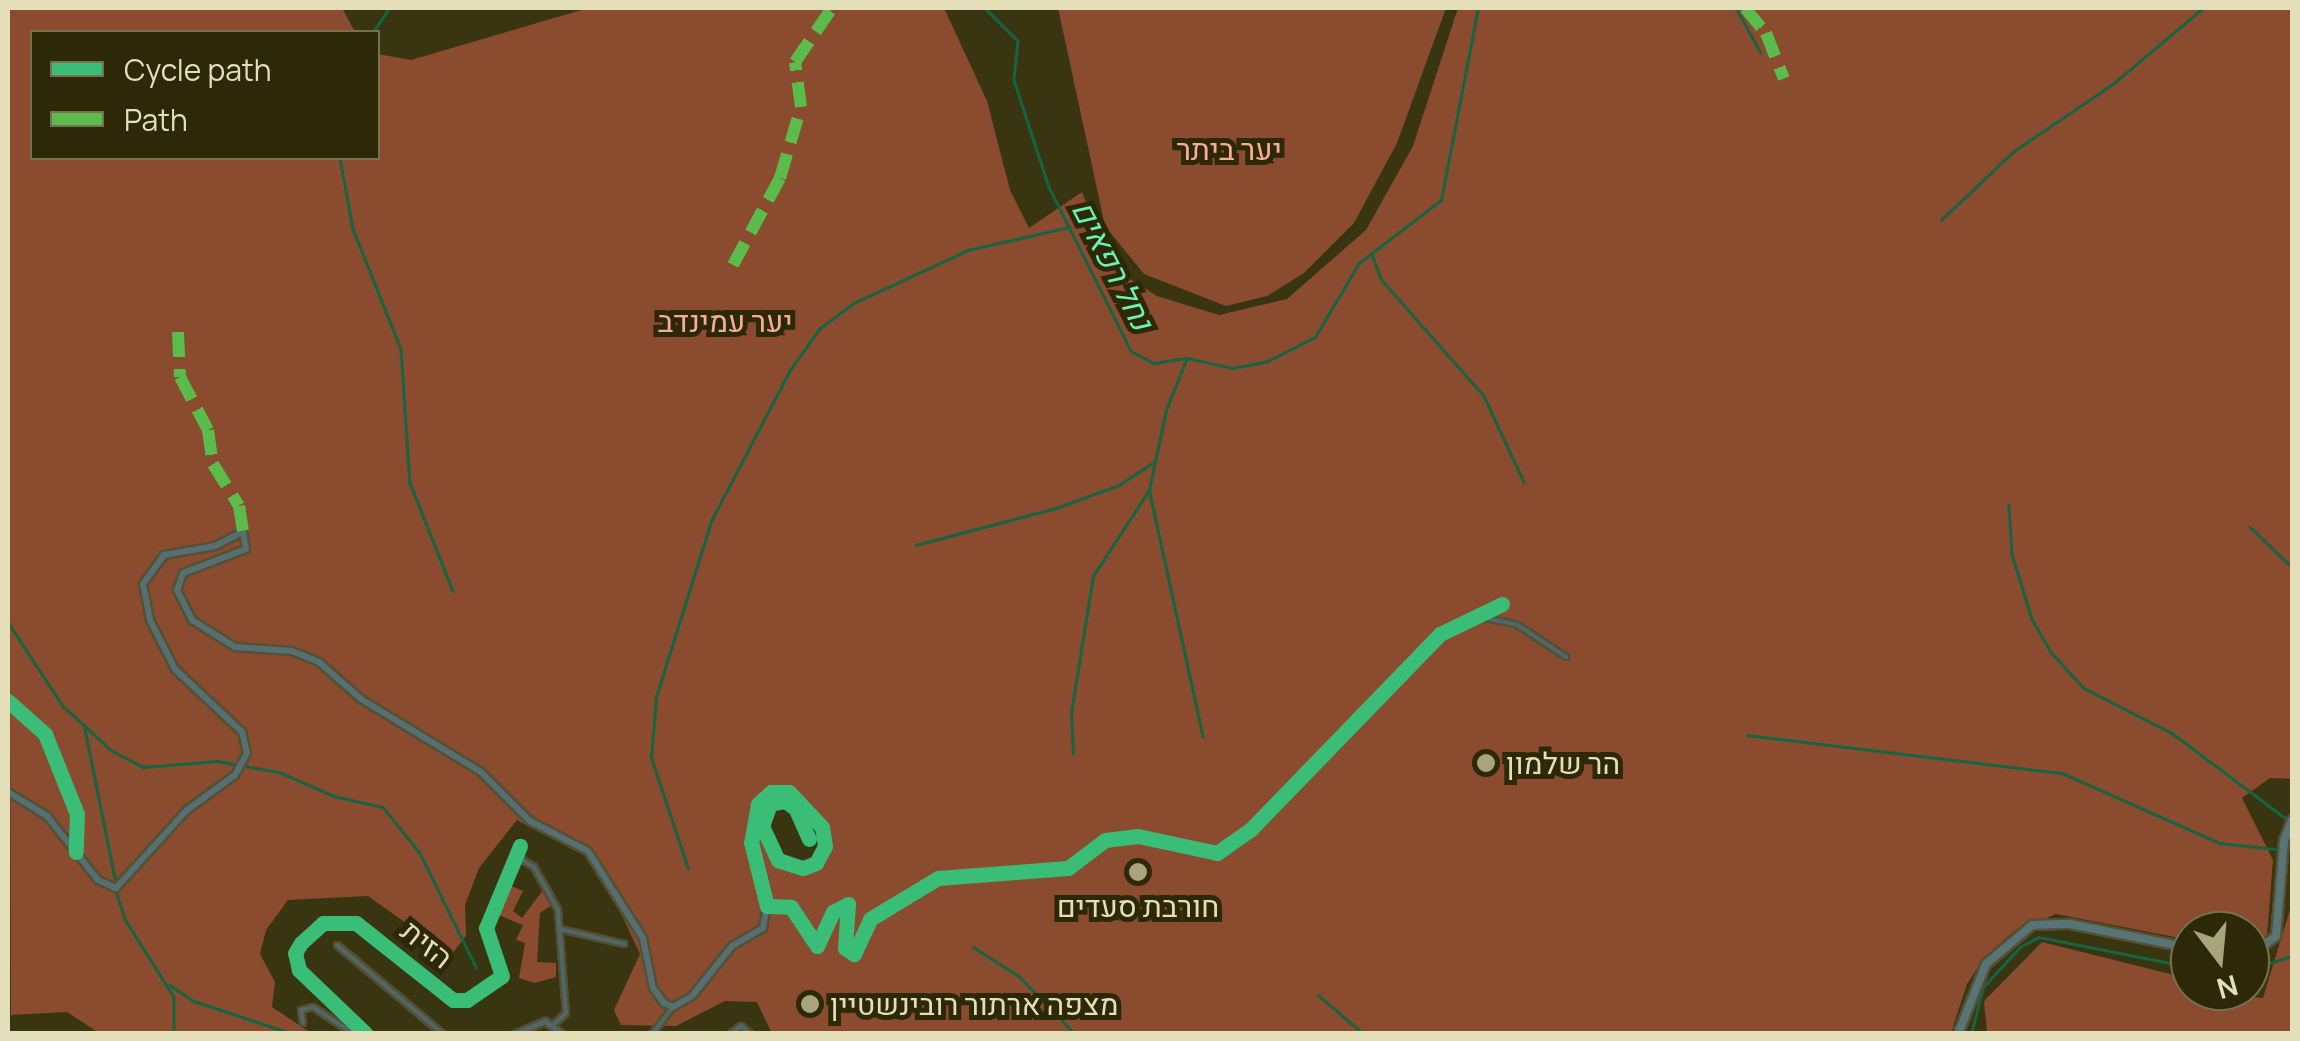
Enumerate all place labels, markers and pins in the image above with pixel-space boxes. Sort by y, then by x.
place label: הר שלמון [1506,745,1620,781]
marker: הר שלמון [1475,752,1497,774]
marker: חורבת סעדים [1127,861,1149,883]
place label: חורבת סעדים [1057,888,1219,924]
place label: מצפה ארתור רובינשטיין [830,986,1118,1022]
marker: מצפה ארתור רובינשטיין [799,993,821,1015]

